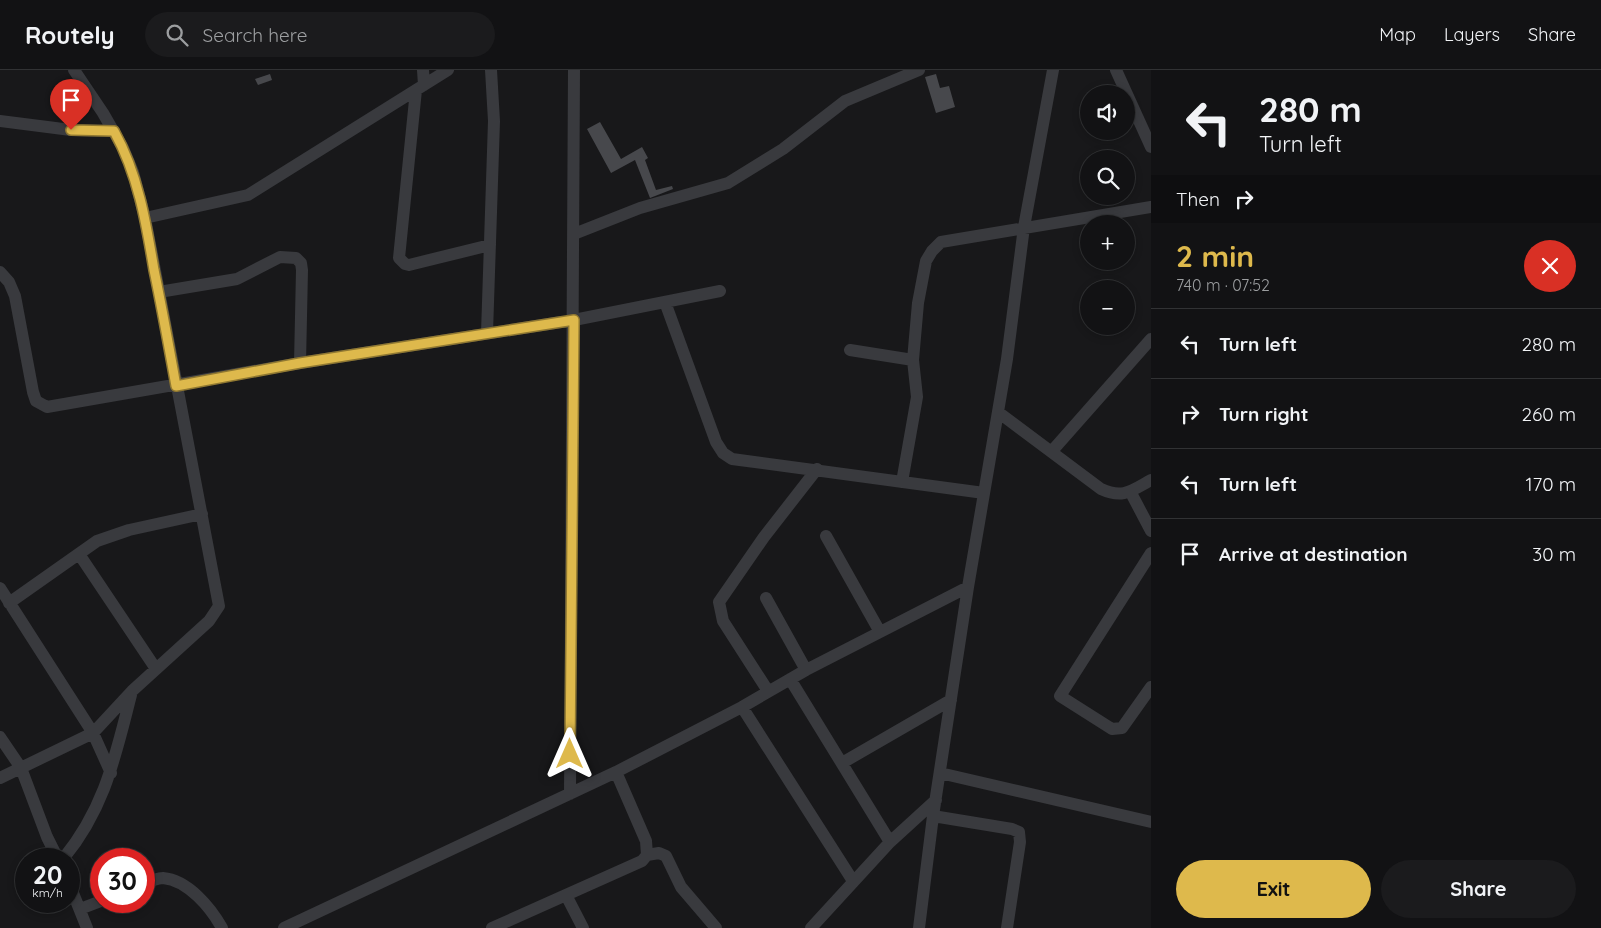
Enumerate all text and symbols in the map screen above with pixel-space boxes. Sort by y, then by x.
search box [145,12,495,57]
text: Routely [25,20,115,50]
icon: search [163,21,191,49]
text: Search here [203,23,307,47]
text: Map [1379,23,1416,46]
text: Layers [1444,23,1500,46]
text: Share [1528,23,1576,46]
pin [50,79,92,130]
map controls [1080,85,1135,335]
button: sound [1080,85,1135,140]
icon: arrive [57,86,85,114]
text: 280 m [1259,87,1362,131]
icon: left [1176,90,1241,155]
text: Turn left [1259,130,1342,158]
button: search [1080,150,1135,205]
icon: right [1230,185,1258,213]
text: Then [1176,187,1220,211]
button: + [1080,215,1135,270]
text: 2 min [1176,237,1254,275]
button: close [1524,240,1576,292]
text: 740 m · 07:52 [1176,275,1270,295]
button: − [1080,280,1135,335]
icon: left [1176,330,1204,358]
text: Turn left [1219,332,1297,356]
text: 280 m [1521,332,1576,356]
icon: right [1176,400,1204,428]
text: Turn right [1219,402,1308,426]
text: 260 m [1521,402,1576,426]
icon: left [1176,470,1204,498]
text: Turn left [1219,472,1297,496]
text: 170 m [1525,472,1576,496]
icon: arrive [1176,540,1204,568]
text: Arrive at destination [1219,542,1408,566]
text: 30 m [1532,542,1576,566]
position arrow [543,727,595,779]
speed limit sign: 30 [90,848,155,913]
text: 20 [33,859,62,890]
button: Exit [1176,860,1371,918]
button: Share [1381,860,1576,918]
text: km/h [32,885,63,900]

